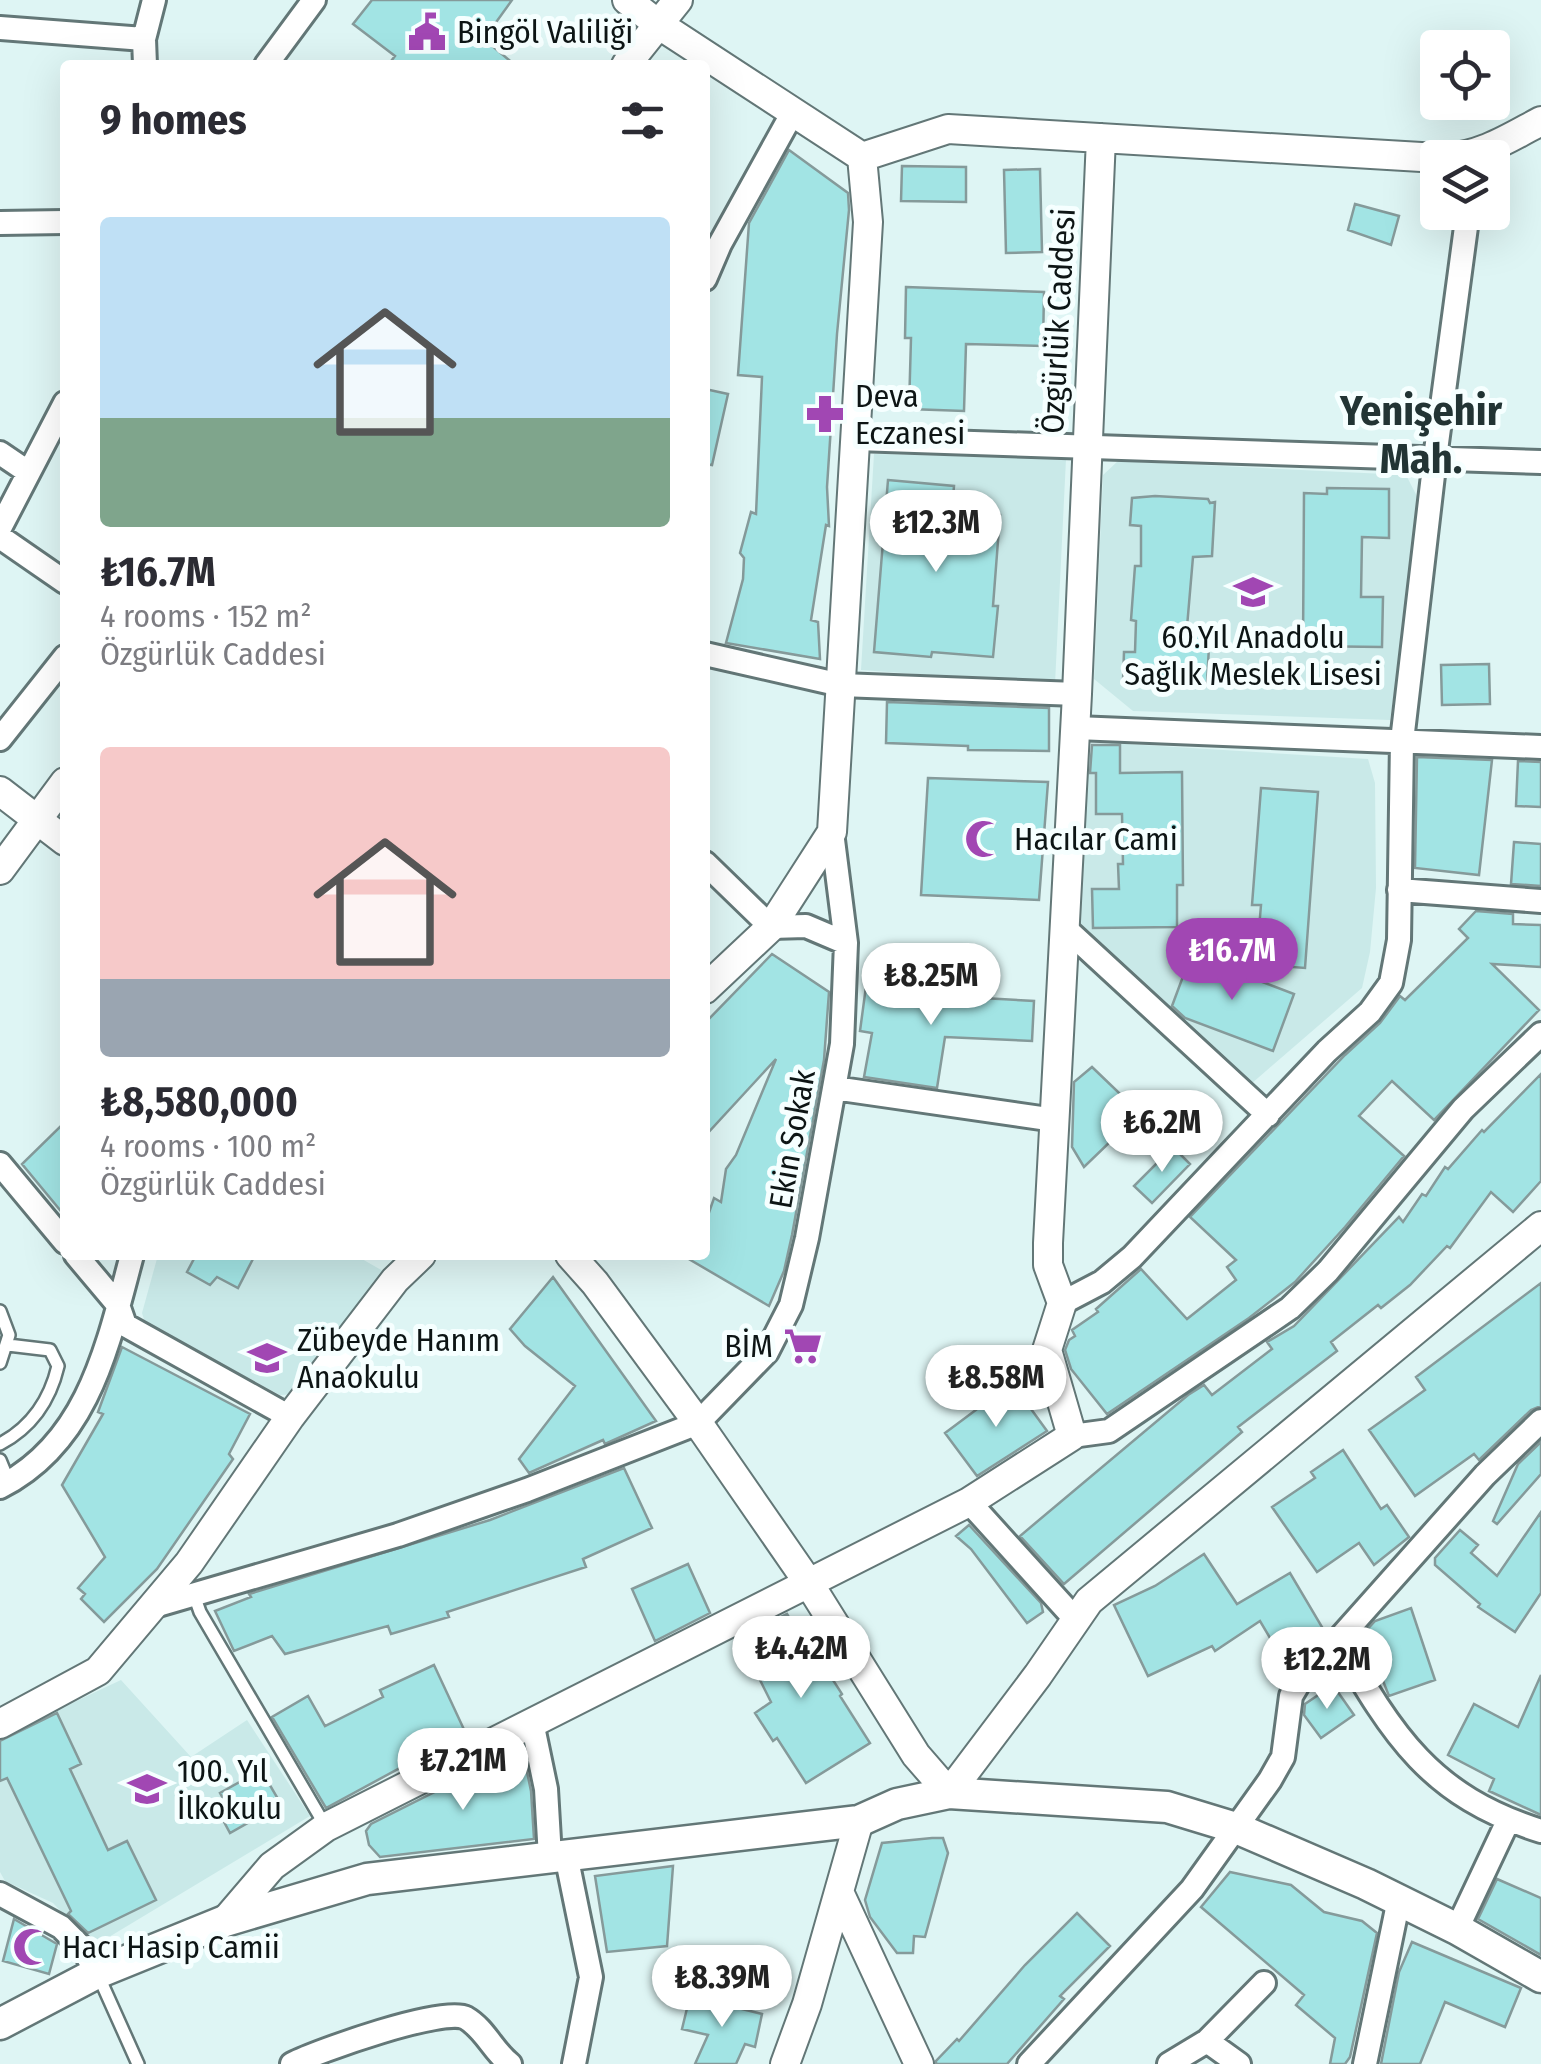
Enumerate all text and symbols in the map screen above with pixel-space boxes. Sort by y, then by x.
public building icon: Bingöl Valiliği [406,11,448,53]
place label: Bingöl Valiliği [457,13,633,51]
map controls [1420,30,1510,230]
button: locate [1420,30,1510,120]
icon: filters [615,93,670,148]
text: 9 homes [100,95,247,145]
button: layers [1420,140,1510,230]
street label: Özgürlük Caddesi [1033,207,1083,435]
icon: home [295,282,475,462]
place label: Deva Eczanesi [855,377,965,452]
district label: Yenişehir Mah. [1339,386,1503,484]
pharmacy icon: Deva Eczanesi [804,393,846,435]
pin: ₺12.3M [855,490,1017,575]
text: ₺12.3M [892,503,980,541]
text: ₺16.7M [100,547,216,597]
school or university icon: 60.Yıl Anadolu Sağlık Meslek Lisesi [1232,571,1274,613]
text: 4 rooms · 152 m² [100,597,312,635]
place label: 60.Yıl Anadolu Sağlık Meslek Lisesi [1124,618,1382,693]
text: Özgürlük Caddesi [100,635,326,673]
icon: home [295,812,475,992]
mosque icon: Hacılar Cami [963,818,1005,860]
place label: Hacılar Cami [1014,820,1178,858]
pin: ₺16.7M [1151,918,1313,1003]
text: ₺16.7M [1188,931,1276,969]
pin: ₺8.25M [850,943,1012,1028]
text: ₺8.25M [884,956,978,994]
street label: Ekin Sokak [761,1067,823,1211]
text: ₺8,580,000 [100,1077,298,1127]
pin: ₺6.2M [1092,1090,1232,1175]
text: ₺6.2M [1123,1103,1201,1141]
text: 4 rooms · 100 m² [100,1127,316,1165]
text: Özgürlük Caddesi [100,1165,326,1203]
place label: Zübeyde Hanım Anaokulu [297,1321,500,1396]
supermarket icon: BİM [782,1325,824,1367]
place label: BİM [724,1327,773,1365]
school or university icon: Zübeyde Hanım Anaokulu [246,1337,288,1379]
pin: ₺8.58M [915,1345,1077,1430]
text: ₺8.58M [947,1358,1045,1396]
pin: ₺4.42M [720,1616,882,1701]
pin: ₺12.2M [1246,1627,1408,1712]
text: ₺4.42M [754,1629,848,1667]
text: ₺12.2M [1283,1640,1371,1678]
pin: ₺7.21M [382,1728,544,1813]
text: ₺7.21M [419,1741,507,1779]
place label: 100. Yıl İlkokulu [177,1752,282,1827]
school or university icon: 100. Yıl İlkokulu [126,1768,168,1810]
mosque icon: Hacı Hasip Camii [11,1926,53,1968]
place label: Hacı Hasip Camii [62,1928,280,1966]
pin: ₺8.39M [641,1945,803,2030]
text: ₺8.39M [674,1958,770,1996]

